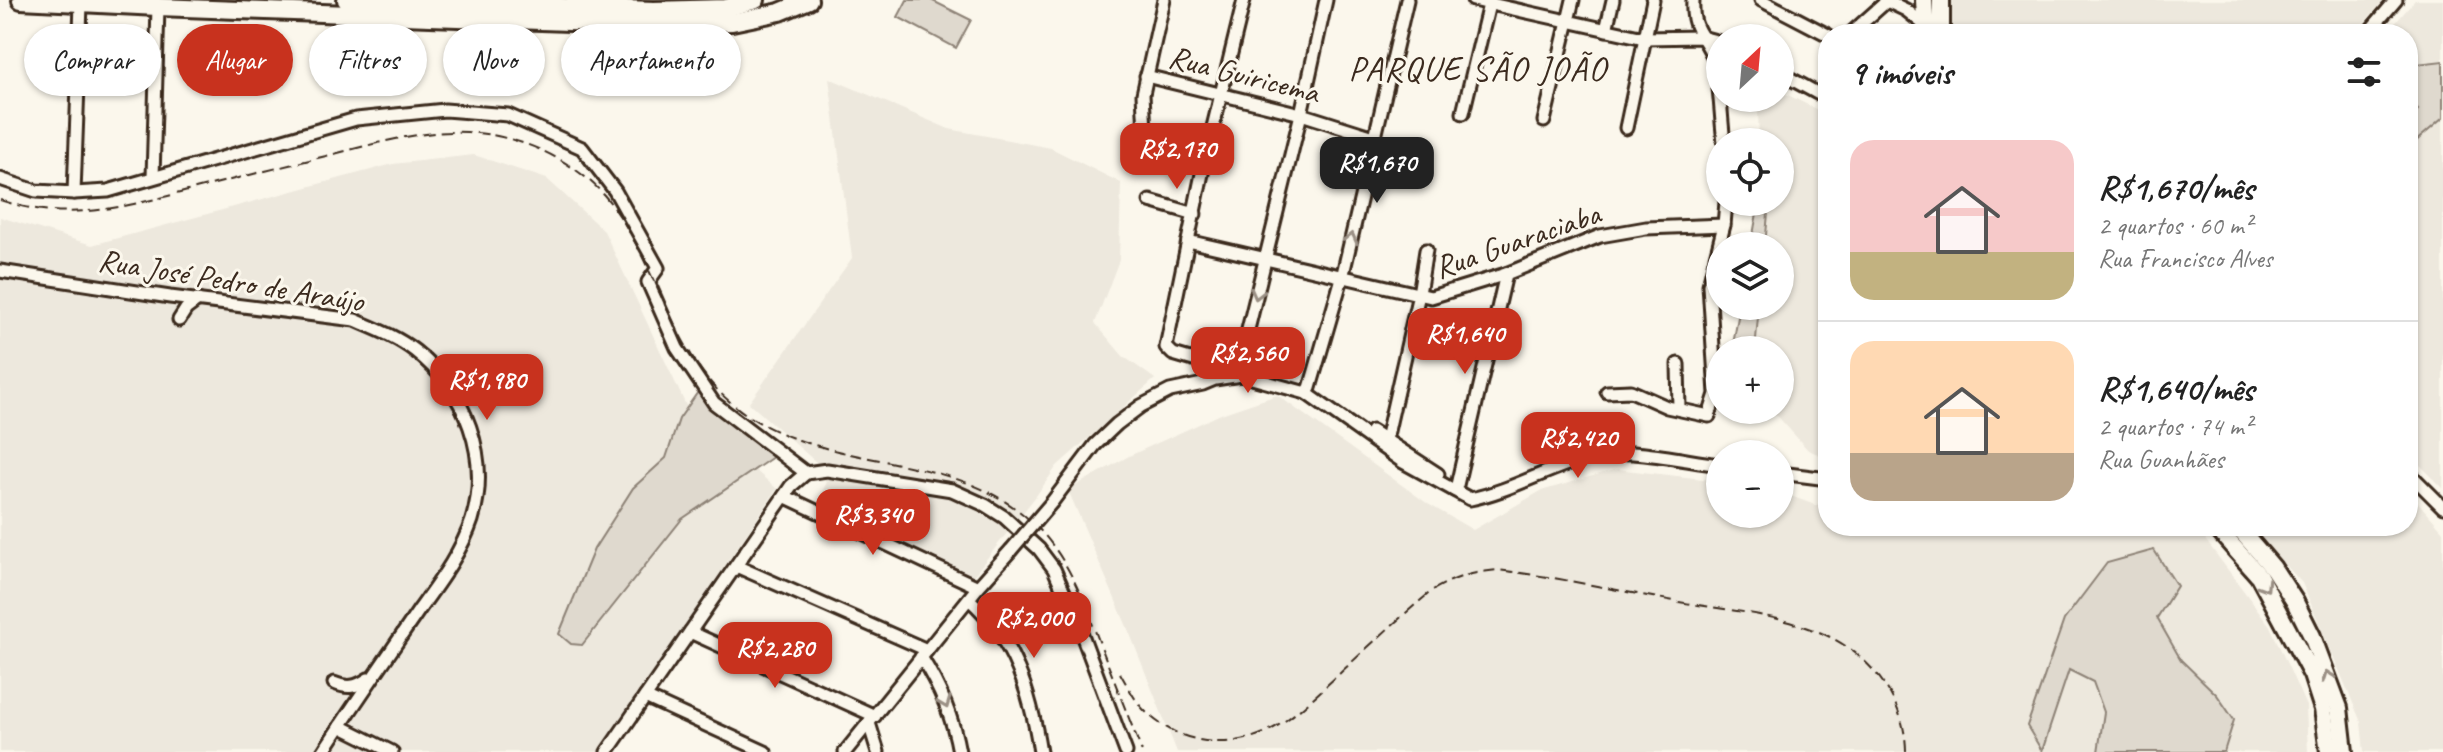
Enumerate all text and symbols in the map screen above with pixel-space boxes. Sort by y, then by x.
chip: Comprar [24,24,161,96]
chip: Alugar [177,24,293,96]
chip: Filtros [309,24,427,96]
chip: Novo [443,24,545,96]
chip: Apartamento [561,24,741,96]
north arrow [1706,24,1794,112]
map controls [1706,24,1794,528]
street label: Rua Guiricema [1164,36,1325,113]
district label: PARQUE SÃO JOÃO [1349,47,1610,90]
icon: filters [2342,50,2386,94]
text: 9 imóveis [1850,51,1952,94]
pin: R$2,170 [1103,123,1251,191]
button: locate [1706,128,1794,216]
text: R$2,170 [1138,132,1216,165]
pin: R$1,670 [1303,137,1451,205]
text: R$1,670 [1338,146,1416,179]
text: R$1,670/mês [2098,166,2254,209]
icon: home [1914,172,2010,268]
street label: Rua Guaraciaba [1429,192,1608,288]
text: 2 quartos · 60 m² [2098,209,2252,242]
one-way arrow [1342,232,1359,245]
button: layers [1706,232,1794,320]
street label: Rua José Pedro de Araújo [95,239,368,322]
text: Rua Francisco Alves [2098,242,2273,275]
one-way arrow [1249,287,1266,300]
pin: R$1,640 [1391,308,1539,376]
text: R$1,640 [1426,317,1504,350]
pin: R$2,560 [1174,327,1322,395]
text: R$2,560 [1209,336,1287,369]
button: + [1706,336,1794,424]
pin: R$1,980 [413,354,561,422]
text: R$1,980 [448,363,526,396]
text: R$1,640/mês [2098,367,2254,410]
icon: home [1914,373,2010,469]
text: 2 quartos · 74 m² [2098,410,2252,443]
pin: R$2,420 [1504,412,1652,480]
text: R$2,420 [1539,421,1617,454]
button: − [1706,440,1794,528]
text: Rua Guanhães [2098,443,2224,476]
pin: R$3,340 [799,489,947,557]
text: R$3,340 [834,498,912,531]
one-way arrow [2255,577,2270,592]
pin: R$2,000 [960,592,1108,660]
text: R$2,000 [995,601,1073,634]
pin: R$2,280 [701,622,849,690]
text: R$2,280 [736,631,814,664]
one-way arrow [2321,670,2338,684]
one-way arrow [935,695,952,709]

